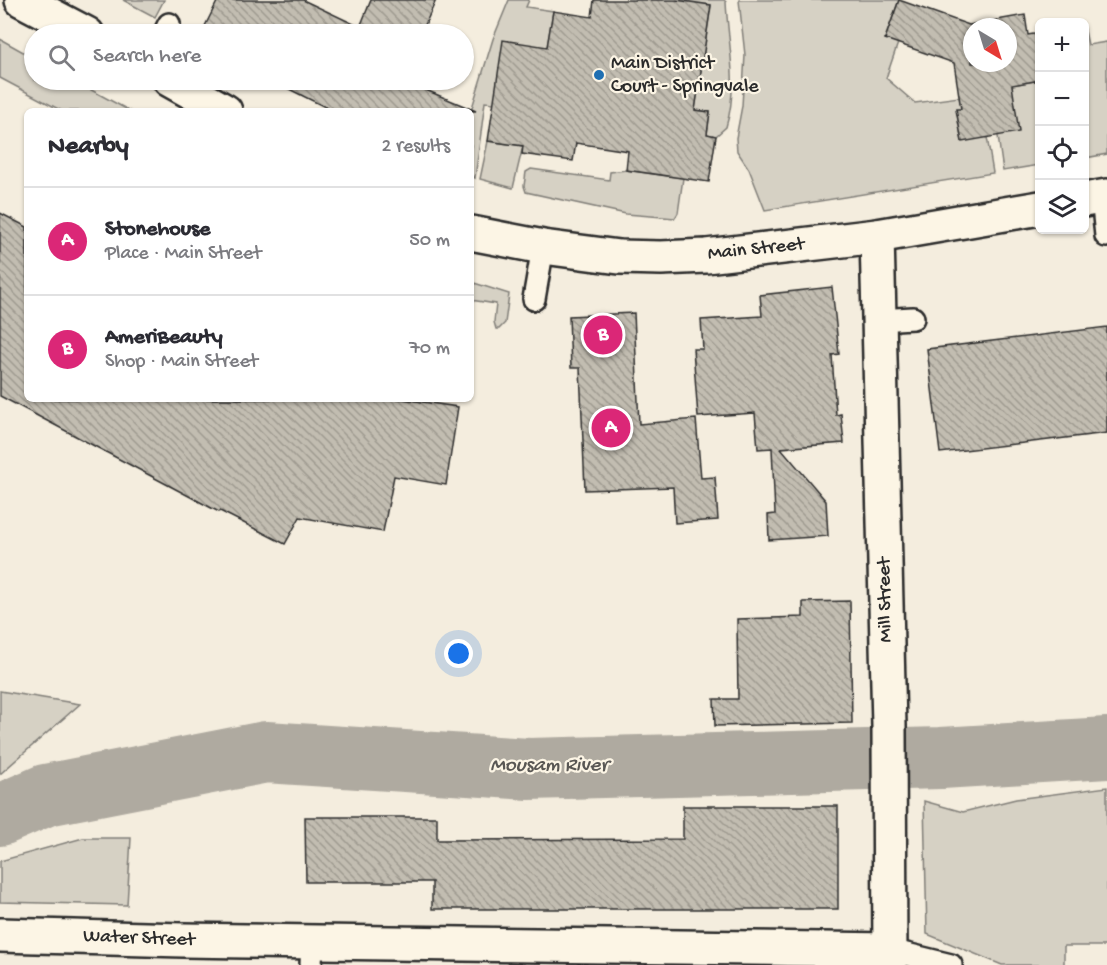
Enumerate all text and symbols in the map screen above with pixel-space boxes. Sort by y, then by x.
north arrow [963,18,1017,72]
map controls [1035,18,1089,234]
button: + [1035,18,1089,72]
search box [24,24,474,90]
icon: search [45,41,78,74]
text: Search here [93,44,201,70]
place label: Main District Court - Springvale [611,53,759,99]
marker: Main District Court - Springvale [592,68,606,82]
button: − [1035,72,1089,126]
button: locate [1035,126,1089,180]
text: Nearby [48,132,129,163]
text: 2 results [381,136,450,159]
button: layers [1035,180,1089,234]
text: Stonehouse [105,217,210,243]
text: A [62,230,73,253]
text: 50 m [409,230,450,253]
street label: Main Street [707,233,807,267]
text: Place · Main Street [105,243,261,266]
pin: B [584,312,622,358]
text: AmeriBeauty [105,325,222,351]
text: B [62,338,73,361]
text: 70 m [409,338,450,361]
text: Shop · Main Street [105,351,258,374]
pin: A [592,406,630,450]
street label: Mill Street [874,555,898,643]
your location [444,639,473,668]
water label: Mousam River [490,754,612,779]
street label: Water Street [83,926,197,953]

